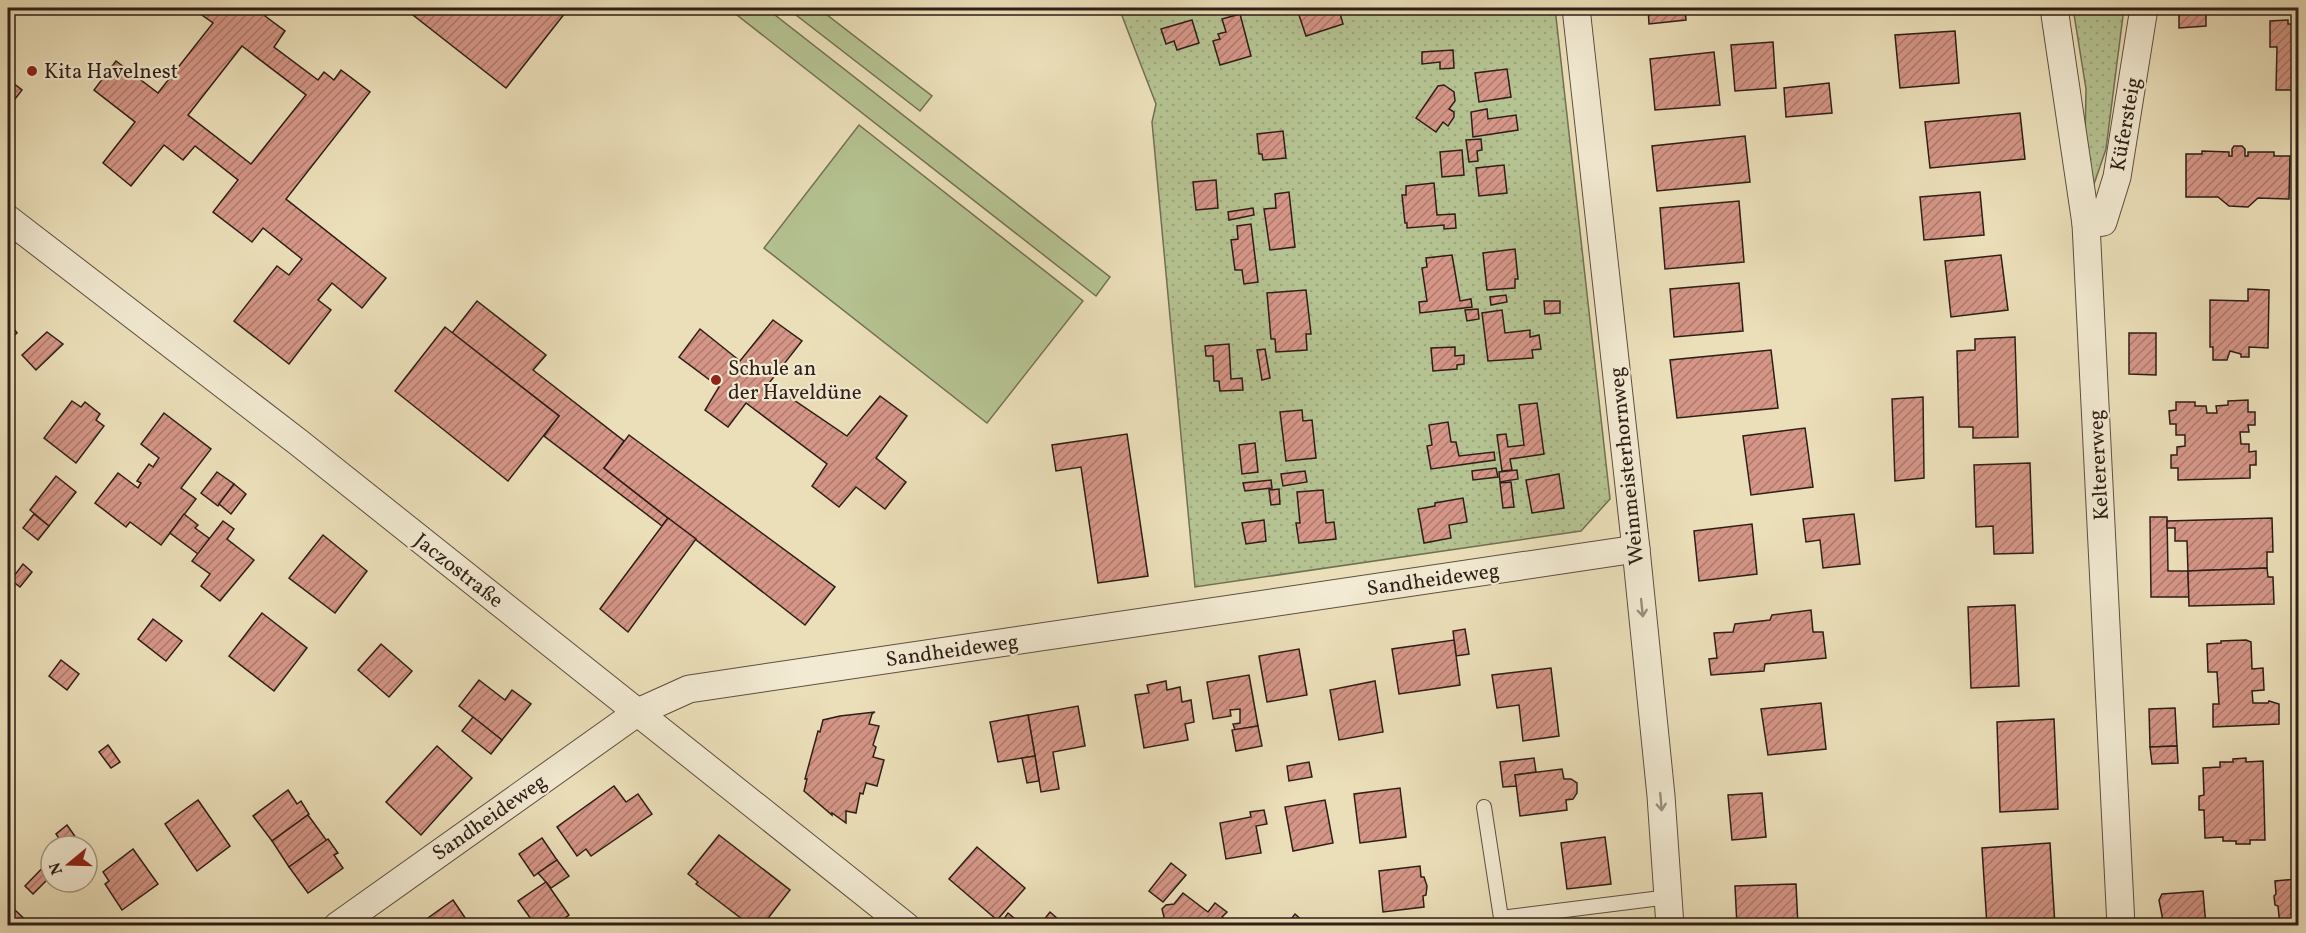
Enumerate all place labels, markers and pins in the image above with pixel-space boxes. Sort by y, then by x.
place label: Kita Havelnest [44,58,178,87]
marker: Kita Havelnest [25,64,39,78]
place label: Schule an der Haveldüne [728,355,862,408]
marker: Schule an der Haveldüne [709,373,723,387]

